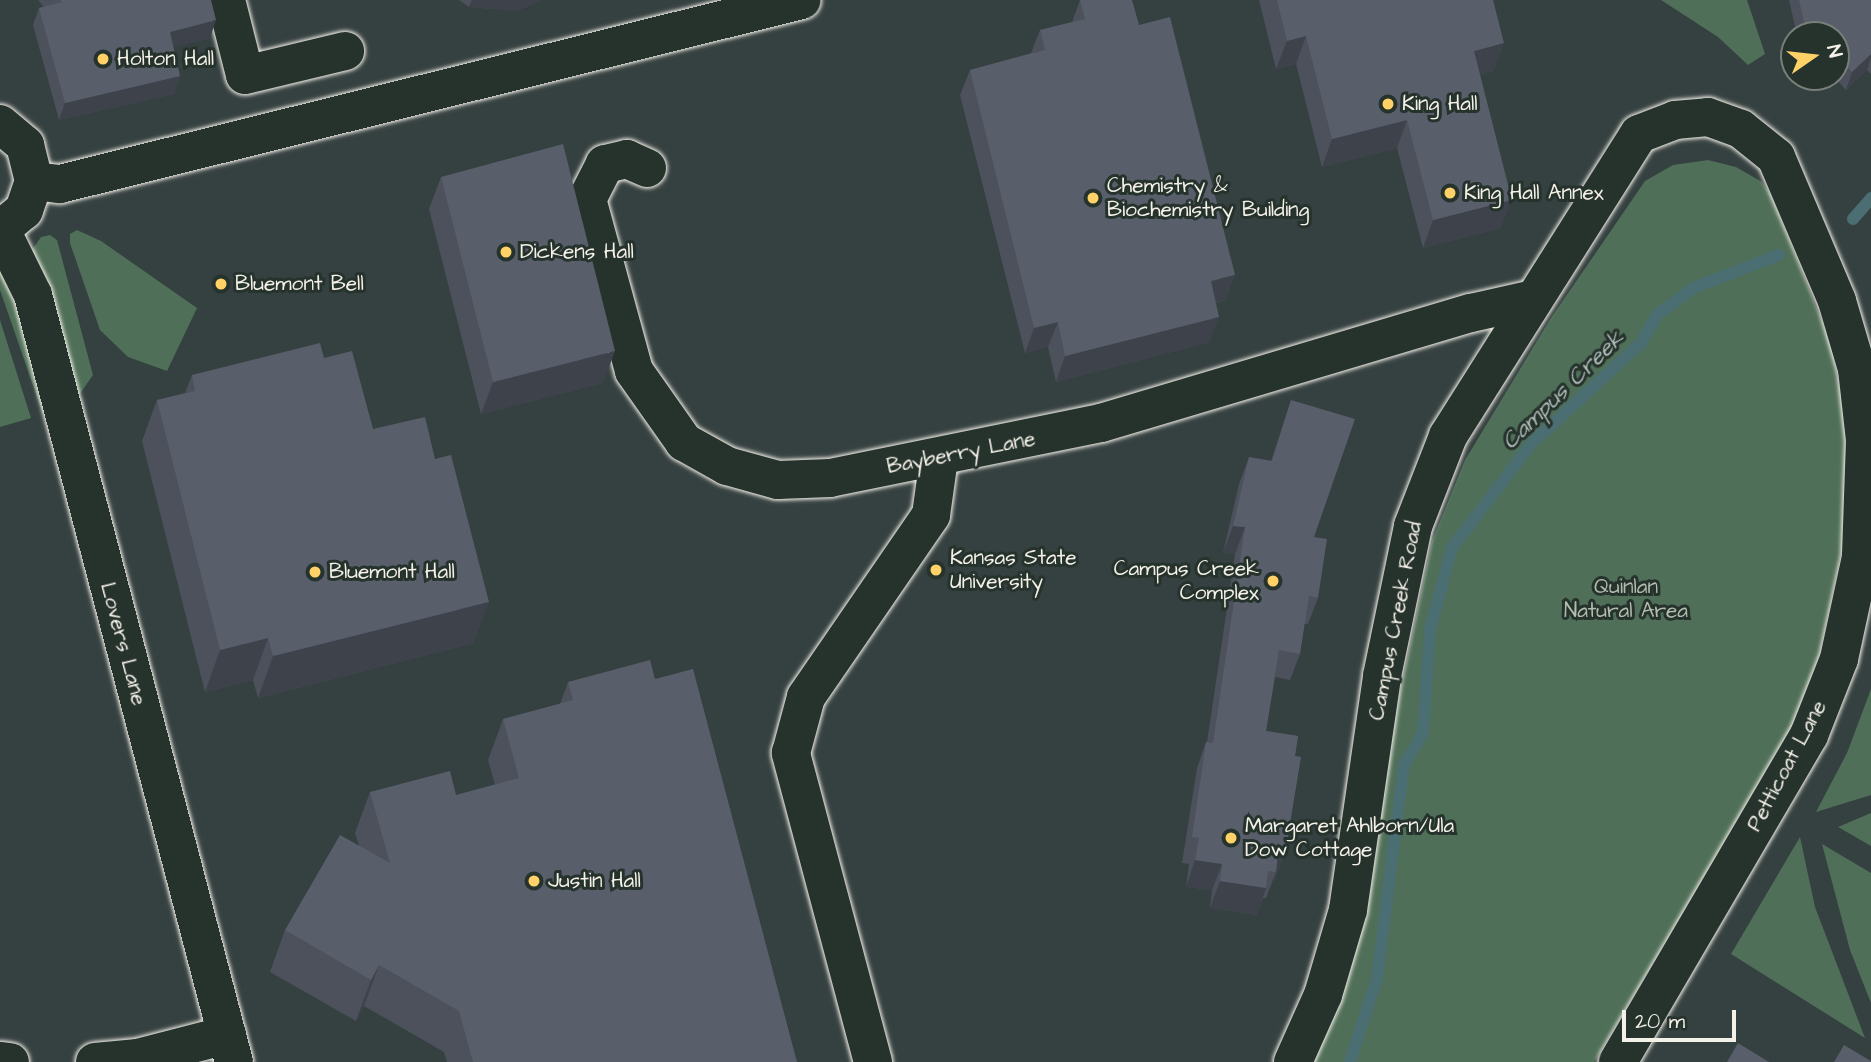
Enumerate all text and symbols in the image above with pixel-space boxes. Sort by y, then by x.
north arrow [1780,21,1850,91]
text: N [1819,42,1848,60]
place label: Holton Hall [117,46,214,72]
marker: Holton Hall [95,51,111,67]
place label: King Hall [1402,91,1478,117]
marker: King Hall [1380,96,1396,112]
place label: Chemistry & Biochemistry Building [1107,173,1309,223]
place label: King Hall Annex [1464,180,1604,206]
marker: King Hall Annex [1442,185,1458,201]
marker: Chemistry & Biochemistry Building [1085,190,1101,206]
place label: Dickens Hall [520,239,634,265]
marker: Dickens Hall [498,244,514,260]
place label: Bluemont Bell [235,271,364,297]
marker: Bluemont Bell [213,276,229,292]
water label: Campus Creek [1496,325,1630,455]
street label: Bayberry Lane [885,426,1037,480]
street label: Campus Creek Road [1364,519,1428,723]
place label: Kansas State University [950,545,1077,595]
place label: Campus Creek Complex [1114,556,1259,606]
place label: Bluemont Hall [329,559,455,585]
marker: Kansas State University [928,562,944,578]
marker: Bluemont Hall [307,564,323,580]
marker: Campus Creek Complex [1265,573,1281,589]
park label: Quinlan Natural Area [1564,574,1688,624]
street label: Lovers Lane [94,580,152,708]
street label: Petticoat Lane [1742,696,1832,836]
place label: Margaret Ahlborn/Ula Dow Cottage [1245,813,1454,863]
marker: Margaret Ahlborn/Ula Dow Cottage [1223,830,1239,846]
place label: Justin Hall [548,868,641,894]
marker: Justin Hall [526,873,542,889]
scale bar [1626,996,1740,1040]
text: 20 m [1635,1007,1685,1036]

